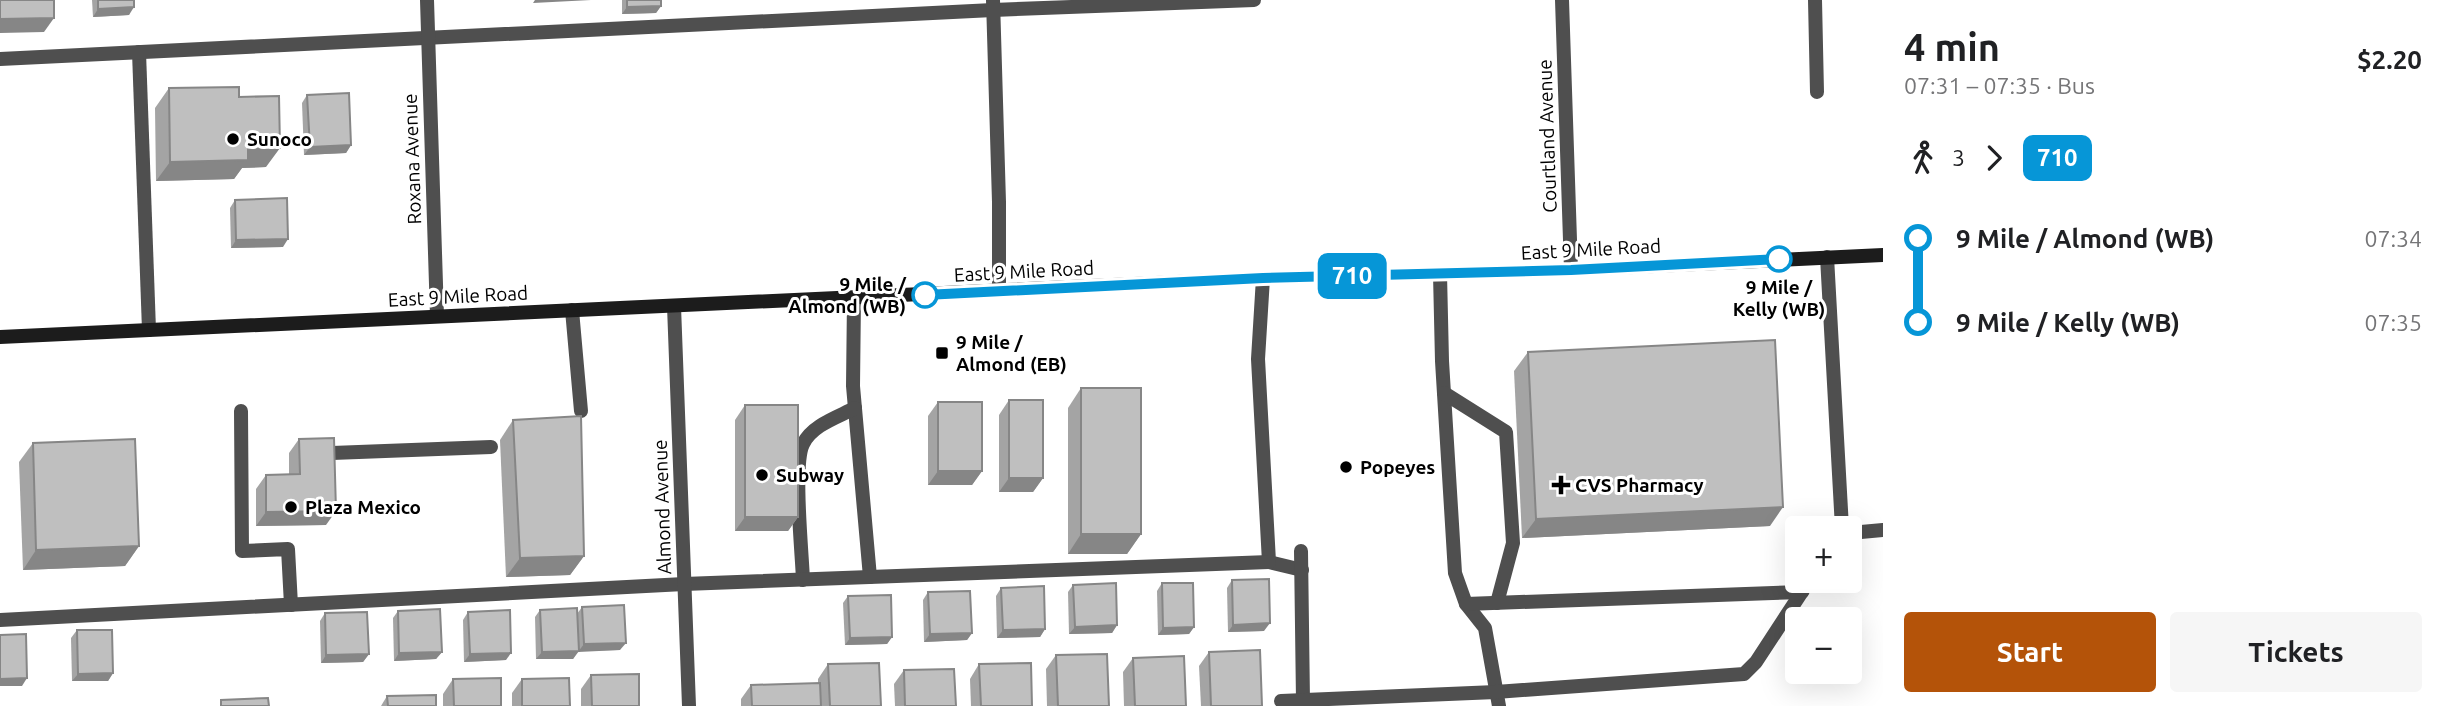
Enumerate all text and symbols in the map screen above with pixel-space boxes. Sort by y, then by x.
text: 4 min [1904,26,2000,68]
text: $2.20 [2357,45,2422,74]
street label: Courtland Avenue [1533,59,1561,213]
text: 07:31 – 07:35 · Bus [1904,73,2095,98]
street label: Roxana Avenue [399,93,425,225]
place label: Sunoco [247,128,312,150]
marker: Sunoco [225,131,241,147]
icon: walk [1904,139,1942,177]
icon: forward [1975,139,2013,177]
text: 710 [2037,144,2078,171]
text: 3 [1952,145,1965,170]
text: 9 Mile / Almond (WB) [1956,224,2214,253]
text: 07:34 [2364,226,2422,251]
street label: East 9 Mile Road [1520,234,1662,264]
marker: 9 Mile / Kelly (WB) [1766,246,1792,272]
line badge: 710 [1312,253,1392,299]
street label: East 9 Mile Road [953,256,1095,286]
text: 710 [1332,262,1372,289]
place label: 9 Mile / Almond (WB) [788,273,907,317]
place label: 9 Mile / Kelly (WB) [1733,276,1825,320]
street label: East 9 Mile Road [387,281,529,311]
marker: 9 Mile / Almond (WB) [912,282,938,308]
text: 9 Mile / Kelly (WB) [1956,308,2180,337]
text: 07:35 [2364,310,2422,335]
place label: 9 Mile / Almond (EB) [956,331,1067,375]
marker: 9 Mile / Almond (EB) [934,345,950,361]
street label: Almond Avenue [649,439,675,575]
place label: Popeyes [1360,456,1435,478]
marker: Popeyes [1338,459,1354,475]
place label: Subway [776,464,844,486]
marker: Subway [754,467,770,483]
place label: CVS Pharmacy [1575,474,1704,496]
marker: CVS Pharmacy [1553,477,1569,493]
place label: Plaza Mexico [305,496,421,518]
marker: Plaza Mexico [283,499,299,515]
map controls [1785,516,1862,684]
button: + [1785,516,1862,593]
button: − [1785,607,1862,684]
button: Start [1904,612,2156,692]
button: Tickets [2170,612,2422,692]

